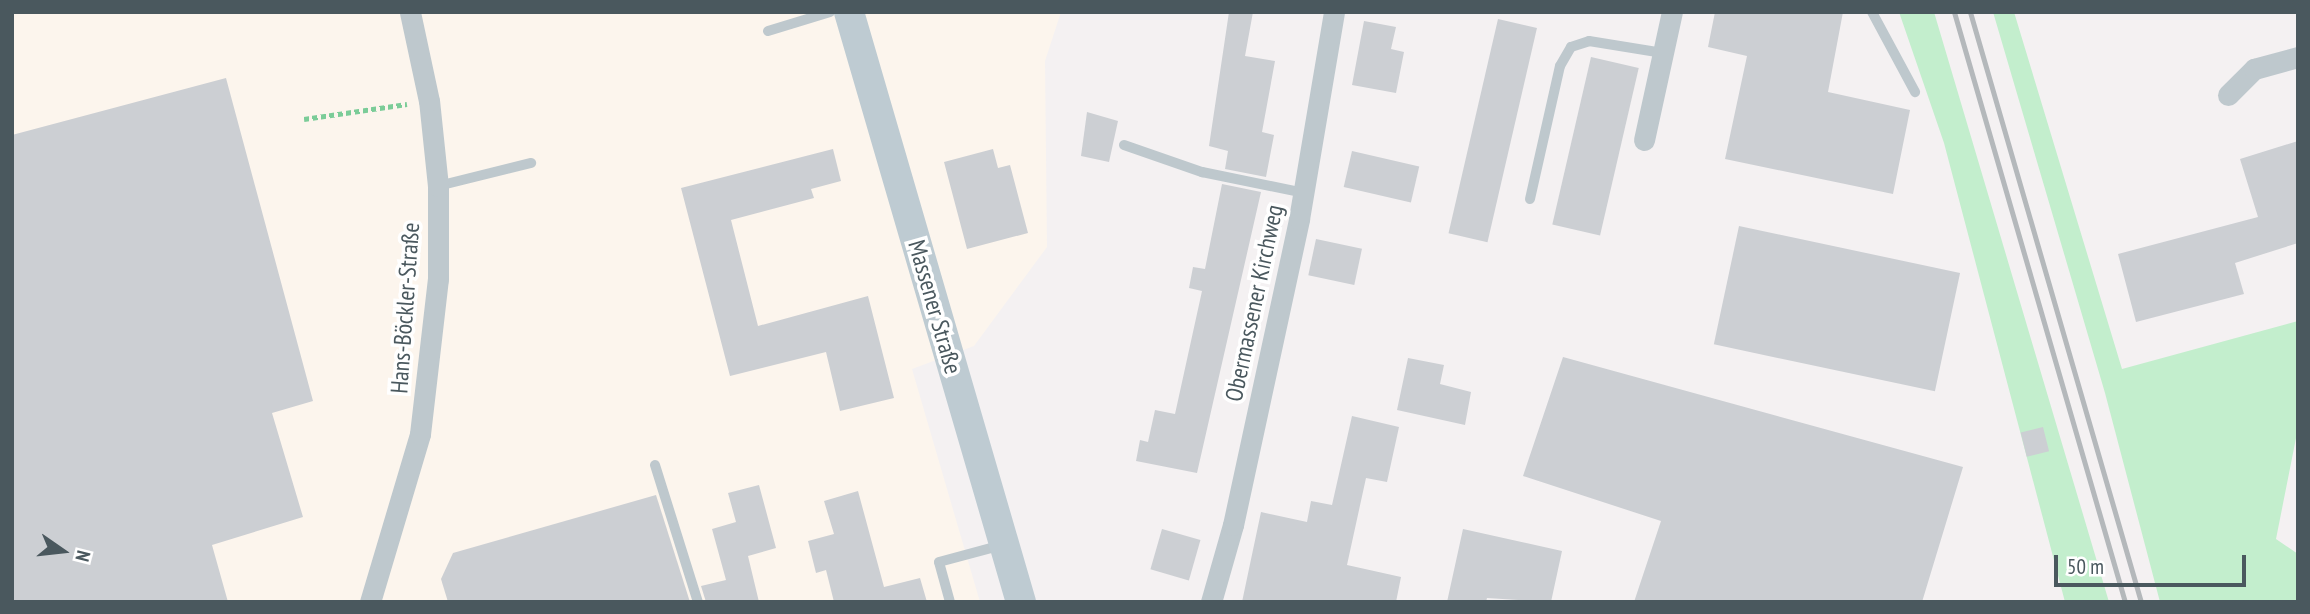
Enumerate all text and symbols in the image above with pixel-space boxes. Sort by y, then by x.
street label: Obermassener Kirchweg [1219,202,1289,404]
street label: Hans-Böckler-Straße [385,222,425,394]
street label: Massener Straße [902,237,968,377]
north arrow [28,516,98,586]
scale bar [2058,540,2250,584]
text: N [70,548,96,564]
text: 50 m [2067,553,2104,580]

